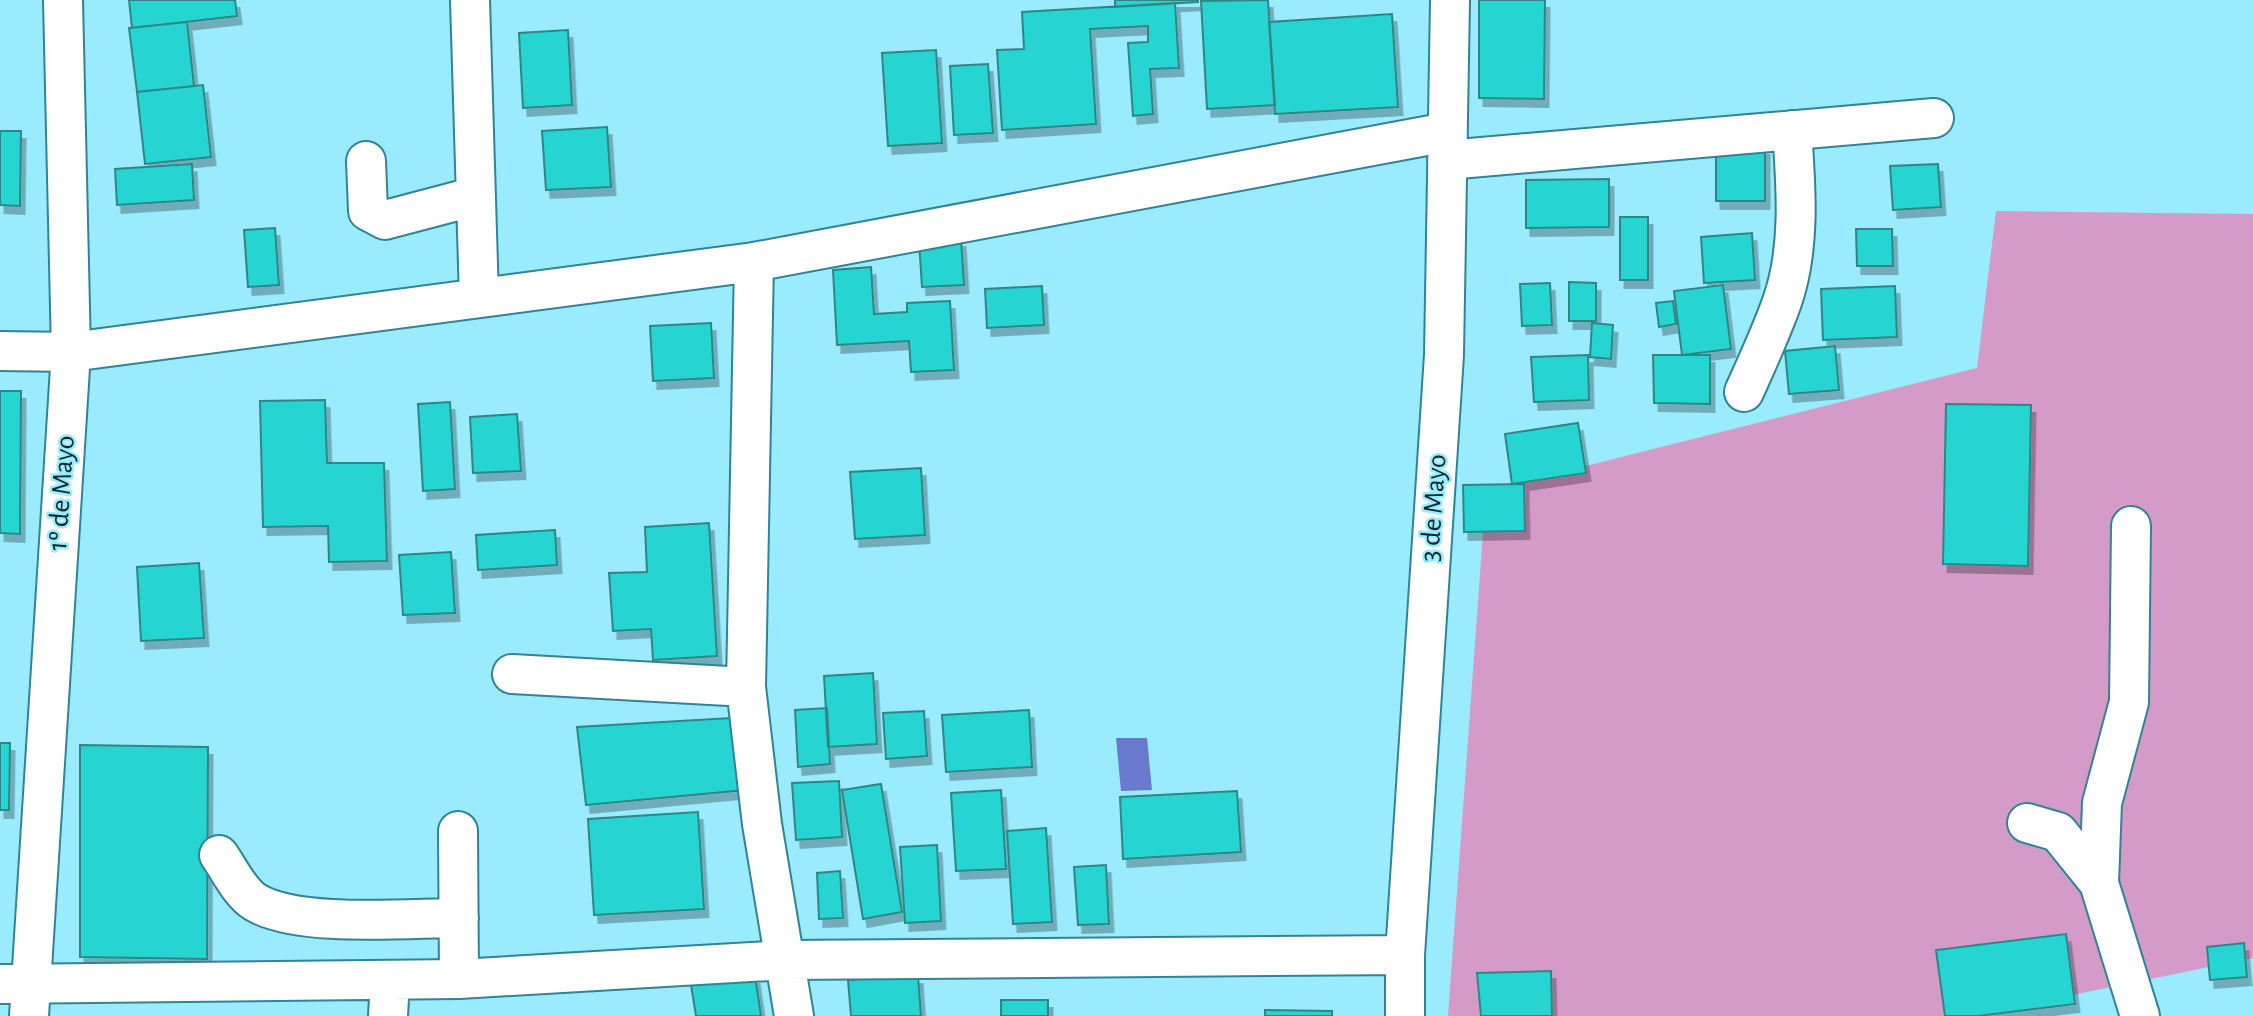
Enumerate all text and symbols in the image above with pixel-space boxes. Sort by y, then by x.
street label: 1º de Mayo [44,434,80,552]
street label: 3 de Mayo [1416,453,1452,563]

